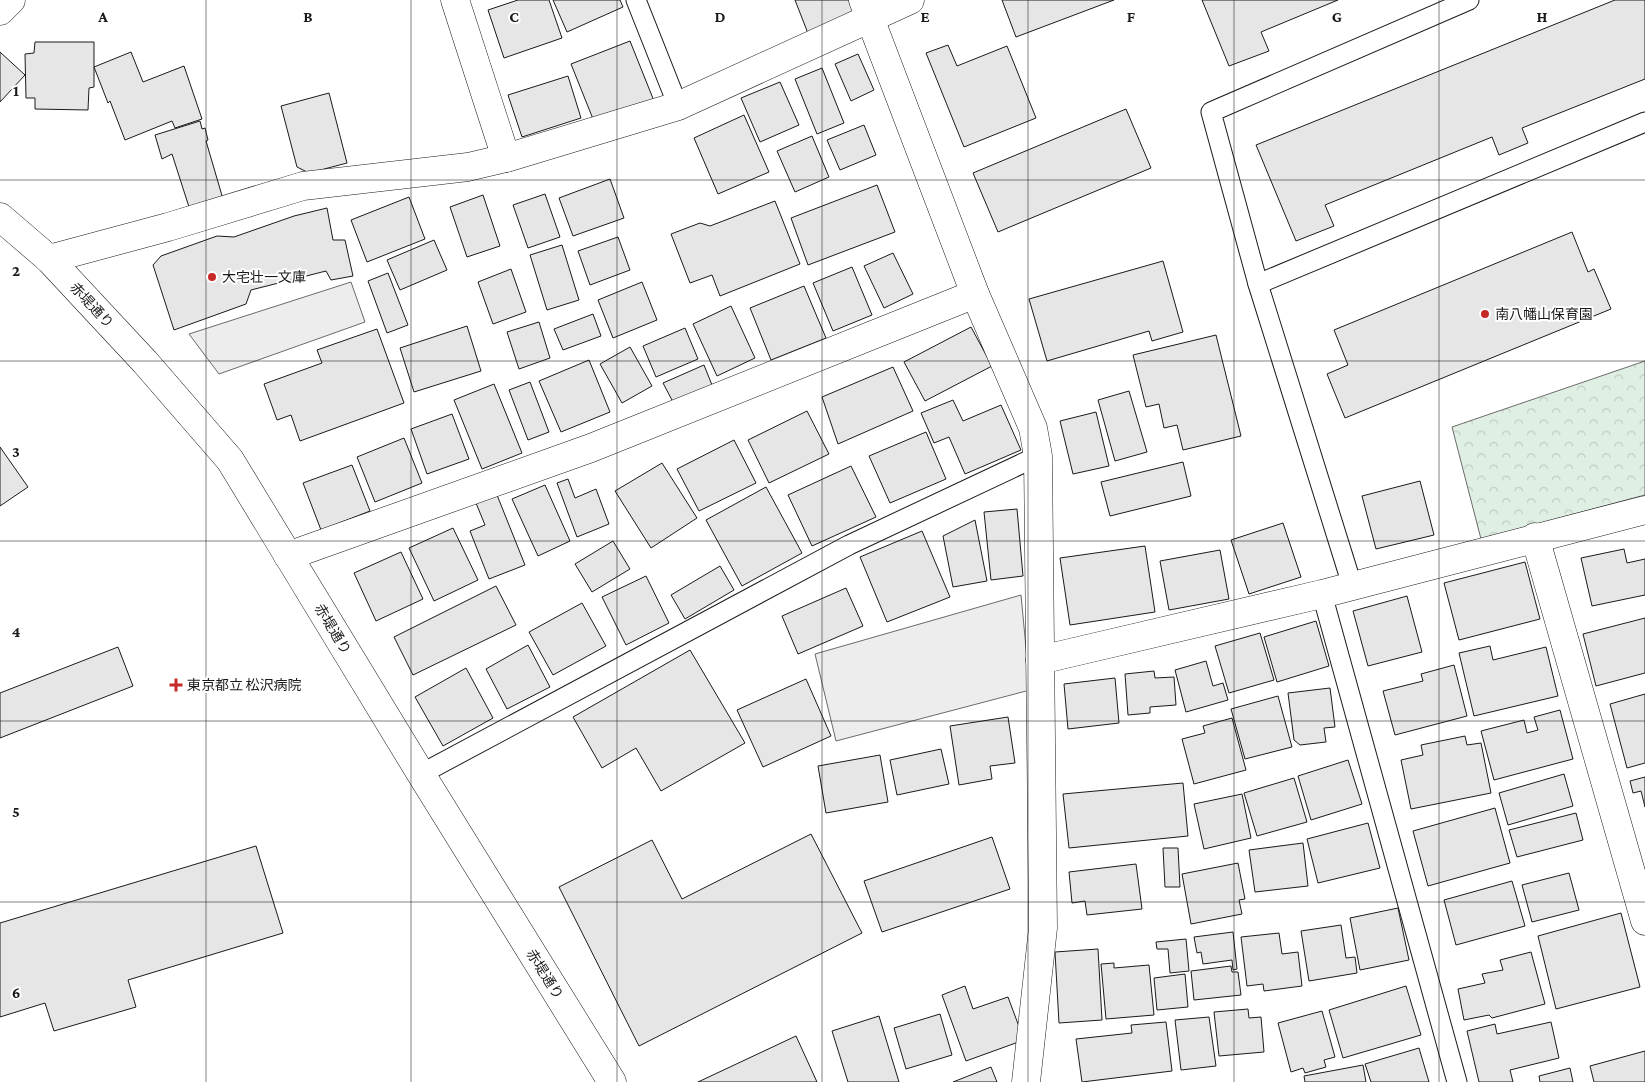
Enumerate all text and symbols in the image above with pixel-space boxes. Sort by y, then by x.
text: A [97,8,108,25]
text: B [303,8,313,25]
text: C [509,8,519,25]
text: D [714,8,726,25]
text: E [920,8,930,25]
text: F [1127,8,1136,25]
text: G [1332,8,1342,25]
text: H [1537,8,1548,25]
text: 1 [13,82,19,99]
text: 2 [12,262,20,279]
place label: 大宅壮一文庫 [222,269,306,285]
marker: 大宅壮一文庫 [206,271,218,283]
street label: 赤堤通り [67,279,117,331]
place label: 南八幡山保育園 [1495,306,1593,322]
marker: 南八幡山保育園 [1479,308,1491,320]
text: 3 [12,443,20,460]
street label: 赤堤通り [312,601,354,657]
text: 4 [12,623,21,640]
place label: 東京都立 松沢病院 [187,677,302,693]
marker: 東京都立 松沢病院 [169,678,183,692]
text: 5 [12,803,20,820]
street label: 赤堤通り [523,946,567,1002]
text: 6 [12,984,20,1001]

